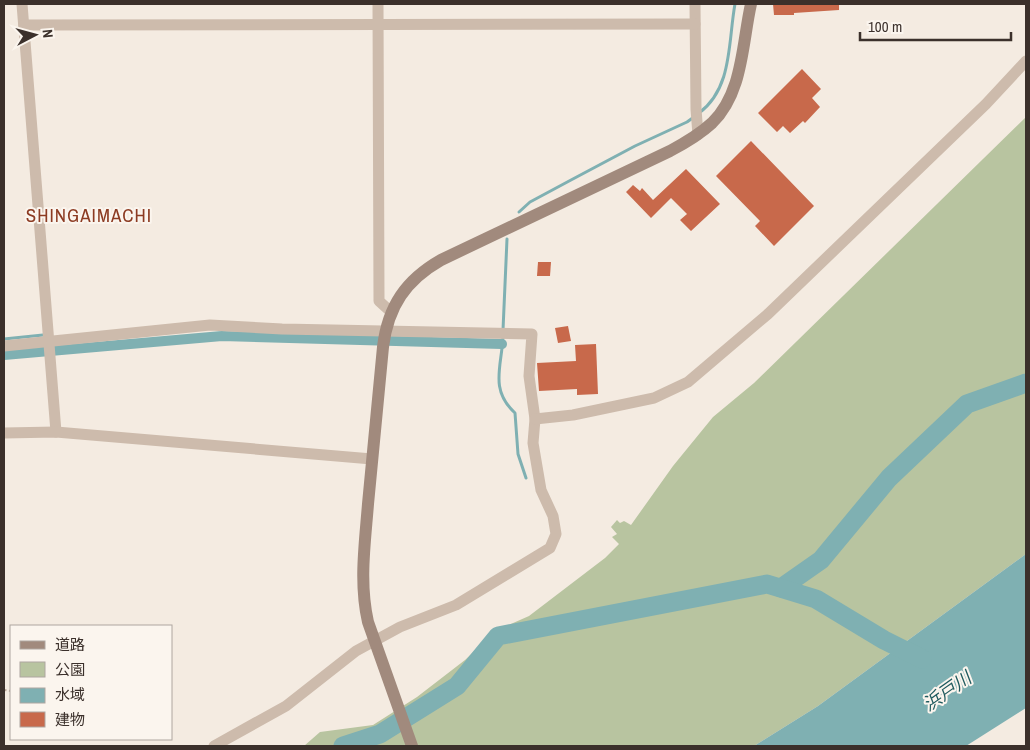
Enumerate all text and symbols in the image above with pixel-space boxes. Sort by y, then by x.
north arrow [10,10,60,60]
scale bar [860,10,1011,42]
text: 100 m [868,16,902,37]
text: N [39,29,57,39]
district label: SHINGAIMACHI [26,202,152,228]
legend [10,625,172,740]
text: 道路 [55,634,85,655]
text: 公園 [55,659,85,680]
water label: 浜戸川 [918,664,978,717]
text: 水域 [55,684,85,705]
text: 建物 [55,709,85,730]

